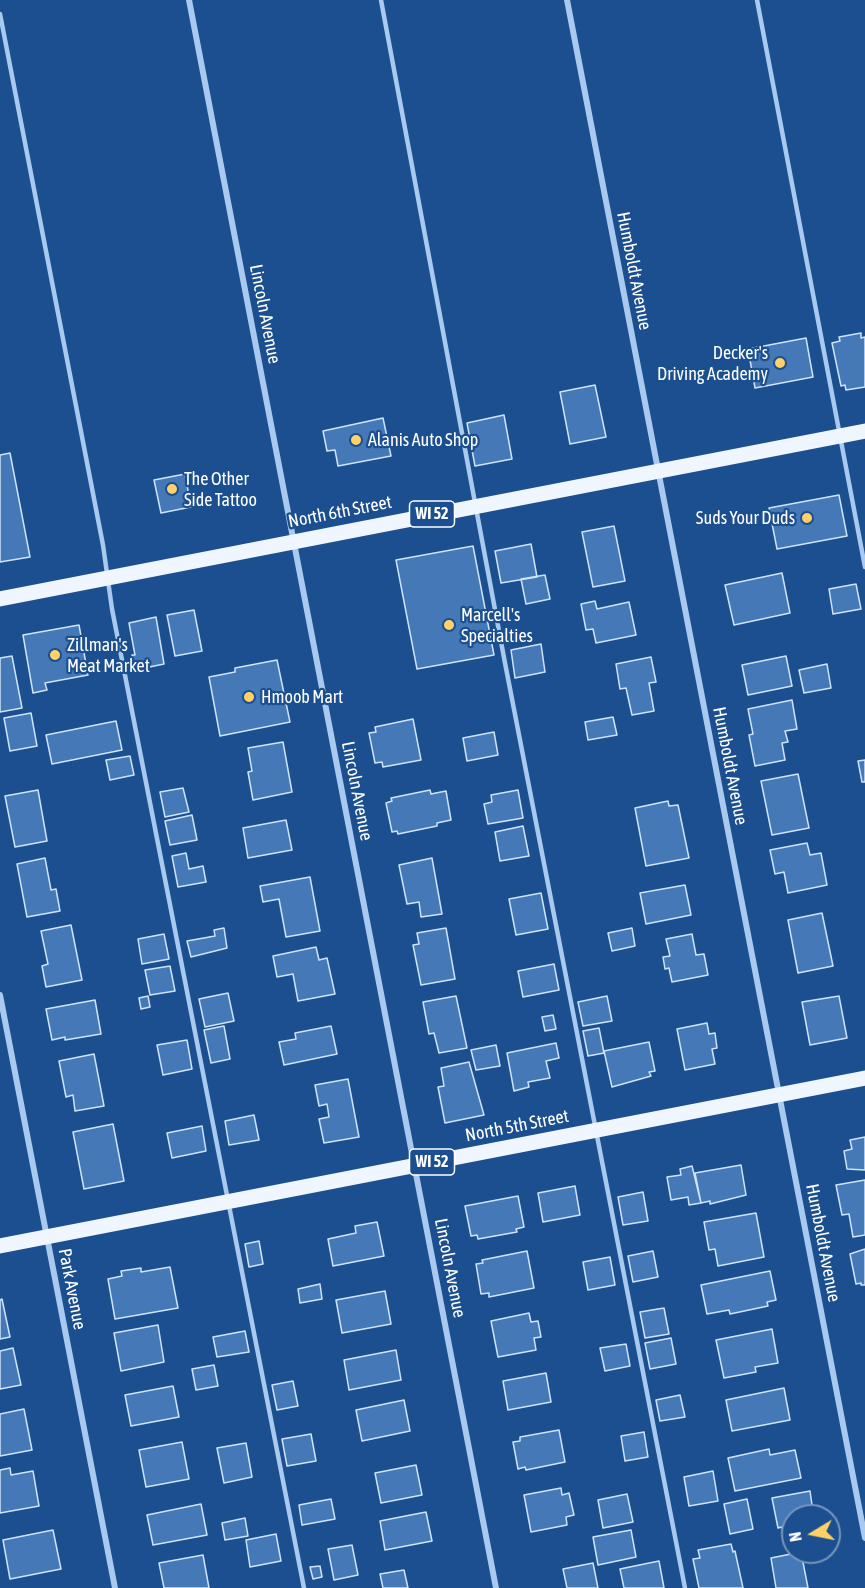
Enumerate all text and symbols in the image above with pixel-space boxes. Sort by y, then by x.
street label: Humboldt Avenue [612,210,656,332]
street label: Lincoln Avenue [245,262,285,366]
place label: Decker's Driving Academy [657,342,768,385]
marker: Decker's Driving Academy [773,356,787,370]
place label: Alanis Auto Shop [368,429,478,451]
marker: Alanis Auto Shop [349,433,363,447]
place label: The Other Side Tattoo [184,468,257,510]
marker: The Other Side Tattoo [165,482,179,496]
street label: North 6th Street [286,491,394,533]
road number: WI 52 [410,501,454,527]
place label: Suds Your Duds [696,507,795,529]
marker: Suds Your Duds [800,511,814,525]
place label: Marcell's Specialties [461,604,533,646]
marker: Marcell's Specialties [442,618,456,632]
place label: Zillman's Meat Market [67,634,150,676]
marker: Zillman's Meat Market [48,648,62,662]
place label: Hmoob Mart [261,686,343,708]
marker: Hmoob Mart [242,690,256,704]
street label: Humboldt Avenue [708,705,752,827]
street label: Lincoln Avenue [337,739,377,843]
street label: North 5th Street [463,1105,571,1147]
road number: WI 52 [410,1149,454,1175]
street label: Humboldt Avenue [801,1182,845,1304]
street label: Lincoln Avenue [430,1216,470,1320]
street label: Park Avenue [54,1247,90,1331]
north arrow [781,1504,841,1564]
text: N [786,1531,805,1543]

